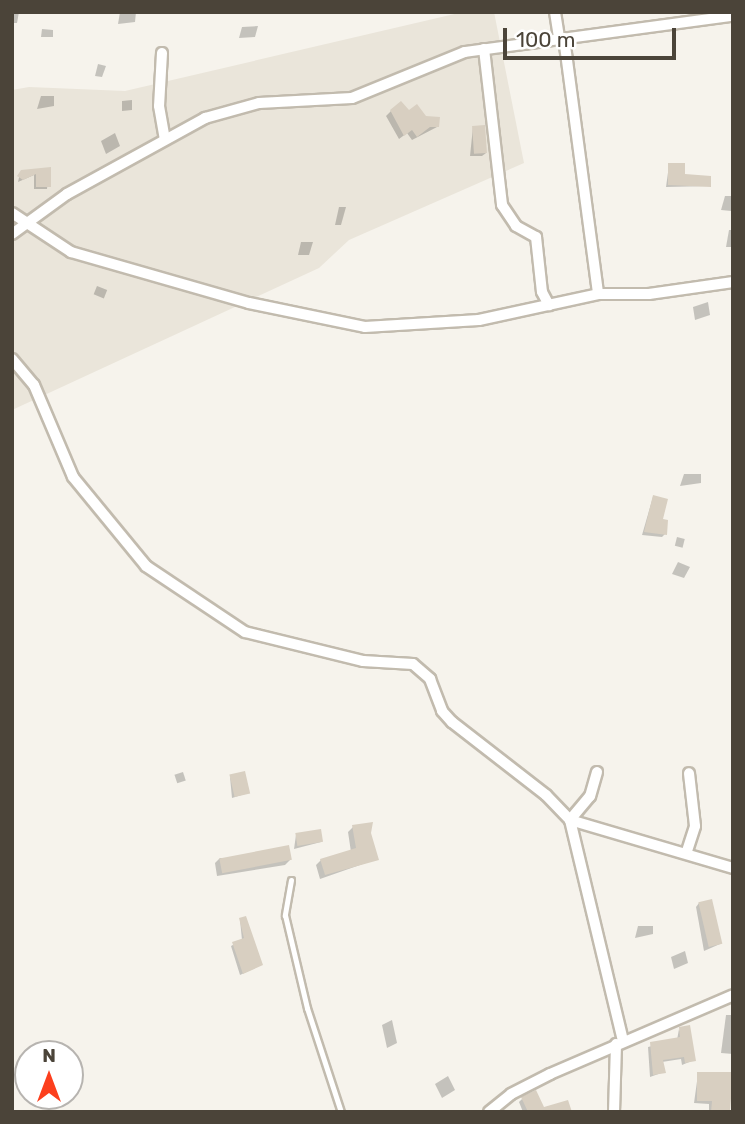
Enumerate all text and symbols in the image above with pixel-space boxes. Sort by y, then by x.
scale bar [507,14,680,58]
text: 100 m [516,27,575,52]
north arrow [14,1040,84,1110]
text: N [42,1044,56,1067]

